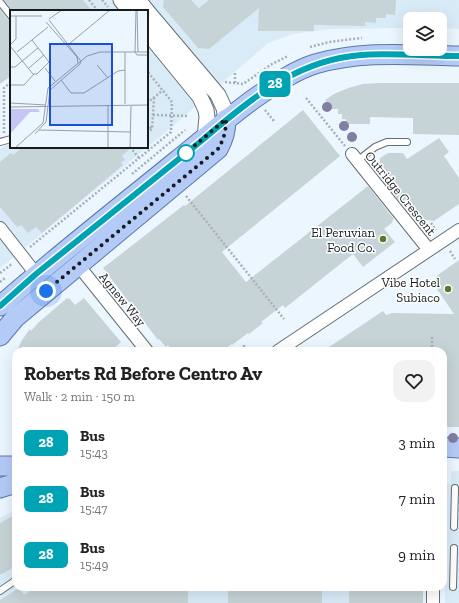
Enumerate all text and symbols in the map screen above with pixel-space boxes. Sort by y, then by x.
inset map [10,10,148,148]
map controls [403,12,447,56]
button: layers [403,12,447,56]
line badge: 28 [257,71,293,97]
text: 28 [267,75,283,92]
unlabelled marker [177,144,195,162]
street label: Outridge Crescent [362,148,439,239]
place label: El Peruvian Food Co. [311,225,376,255]
marker: El Peruvian Food Co. [378,234,388,244]
street label: Agnew Way [96,269,149,330]
place label: Vibe Hotel Subiaco [381,275,441,305]
your location [36,281,56,301]
marker: Vibe Hotel Subiaco [443,284,453,294]
button: heart [393,360,435,402]
text: Roberts Rd Before Centro Av [24,362,262,385]
text: Walk · 2 min · 150 m [24,389,135,404]
text: Bus [80,427,105,445]
text: 28 [38,434,54,451]
text: 3 min [399,434,435,452]
text: 15:43 [80,445,108,460]
text: Bus [80,483,105,501]
text: 28 [38,490,54,507]
text: 7 min [399,490,435,508]
text: 15:47 [80,501,108,516]
text: Bus [80,539,105,557]
text: 28 [38,546,54,563]
text: 9 min [398,546,435,564]
text: 15:49 [80,557,108,572]

